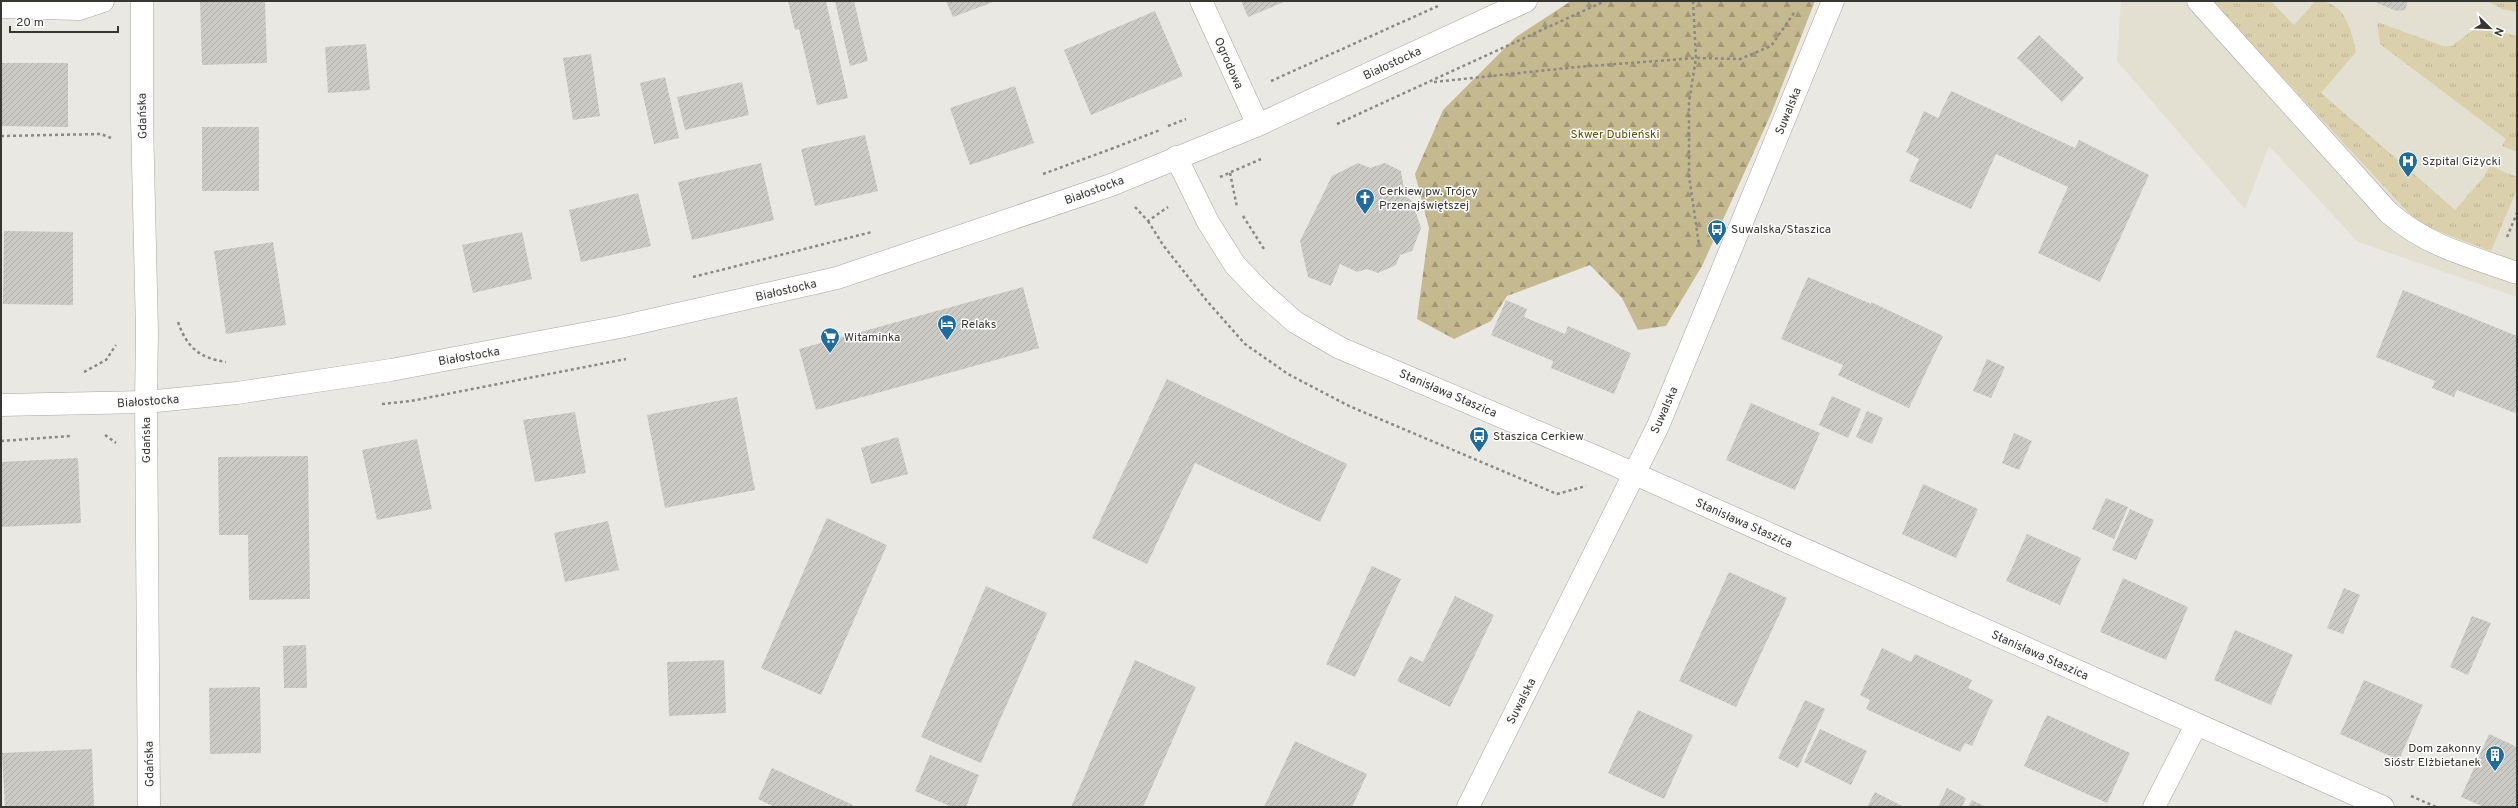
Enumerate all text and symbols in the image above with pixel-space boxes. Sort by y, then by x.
scale bar [10,8,118,34]
north arrow [2470,8,2510,48]
text: 20 m [16,15,44,31]
text: N [2490,25,2506,38]
street label: Ogrodowa [1210,35,1247,92]
street label: Białostocka [1361,44,1424,84]
street label: Suwalska [1772,85,1806,137]
street label: Gdańska [135,93,151,139]
park label: Skwer Dubieński [1571,127,1660,143]
hospital icon: Szpital Giżycki [2397,150,2419,178]
place label: Szpital Giżycki [2422,154,2501,170]
street label: Białostocka [1062,173,1126,209]
place label: Cerkiew pw. Trójcy Przenajświętszej [1379,184,1478,214]
church icon: Cerkiew pw. Trójcy Przenajświętszej [1354,187,1376,215]
bus stop icon: Suwalska/Staszica [1706,218,1728,246]
place label: Suwalska/Staszica [1731,222,1831,238]
street label: Białostocka [754,276,818,306]
hotel icon: Relaks [936,313,958,341]
place label: Relaks [961,317,996,333]
supermarket icon: Witaminka [819,326,841,354]
place label: Witaminka [844,330,900,346]
street label: Białostocka [437,344,501,370]
street label: Stanisława Staszica [1396,366,1499,422]
street label: Suwalska [1647,384,1682,436]
street label: Białostocka [117,392,180,412]
street label: Gdańska [139,417,155,463]
bus stop icon: Staszica Cerkiew [1468,425,1490,453]
place label: Staszica Cerkiew [1493,429,1584,445]
street label: Stanisława Staszica [1692,495,1795,553]
street label: Stanisława Staszica [1988,627,2091,685]
street label: Suwalska [1503,676,1540,727]
street label: Gdańska [142,741,158,787]
place label: Dom zakonny Sióstr Elżbietanek [2384,741,2481,771]
building icon: Dom zakonny Sióstr Elżbietanek [2484,744,2506,772]

